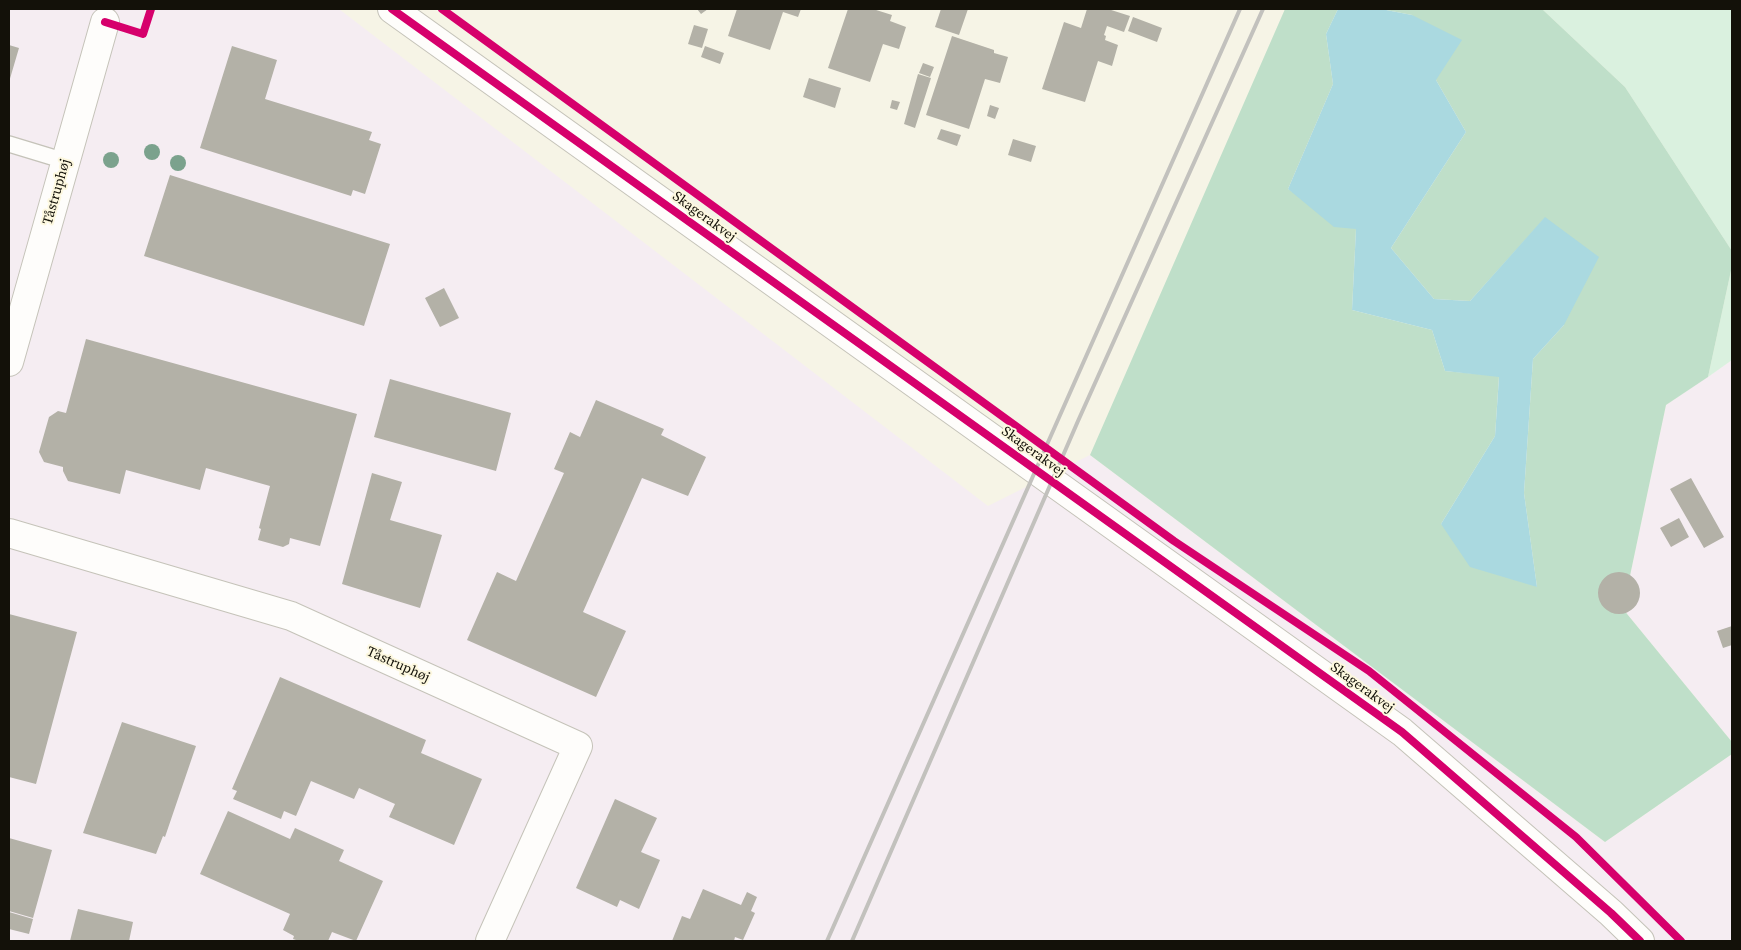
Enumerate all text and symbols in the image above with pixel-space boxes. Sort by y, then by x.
street label: Tåstruphøj [40,157,74,227]
street label: Skagerakvej [669,188,739,246]
street label: Skagerakvej [998,423,1068,481]
street label: Tåstruphøj [364,644,432,686]
street label: Skagerakvej [1327,659,1397,717]

